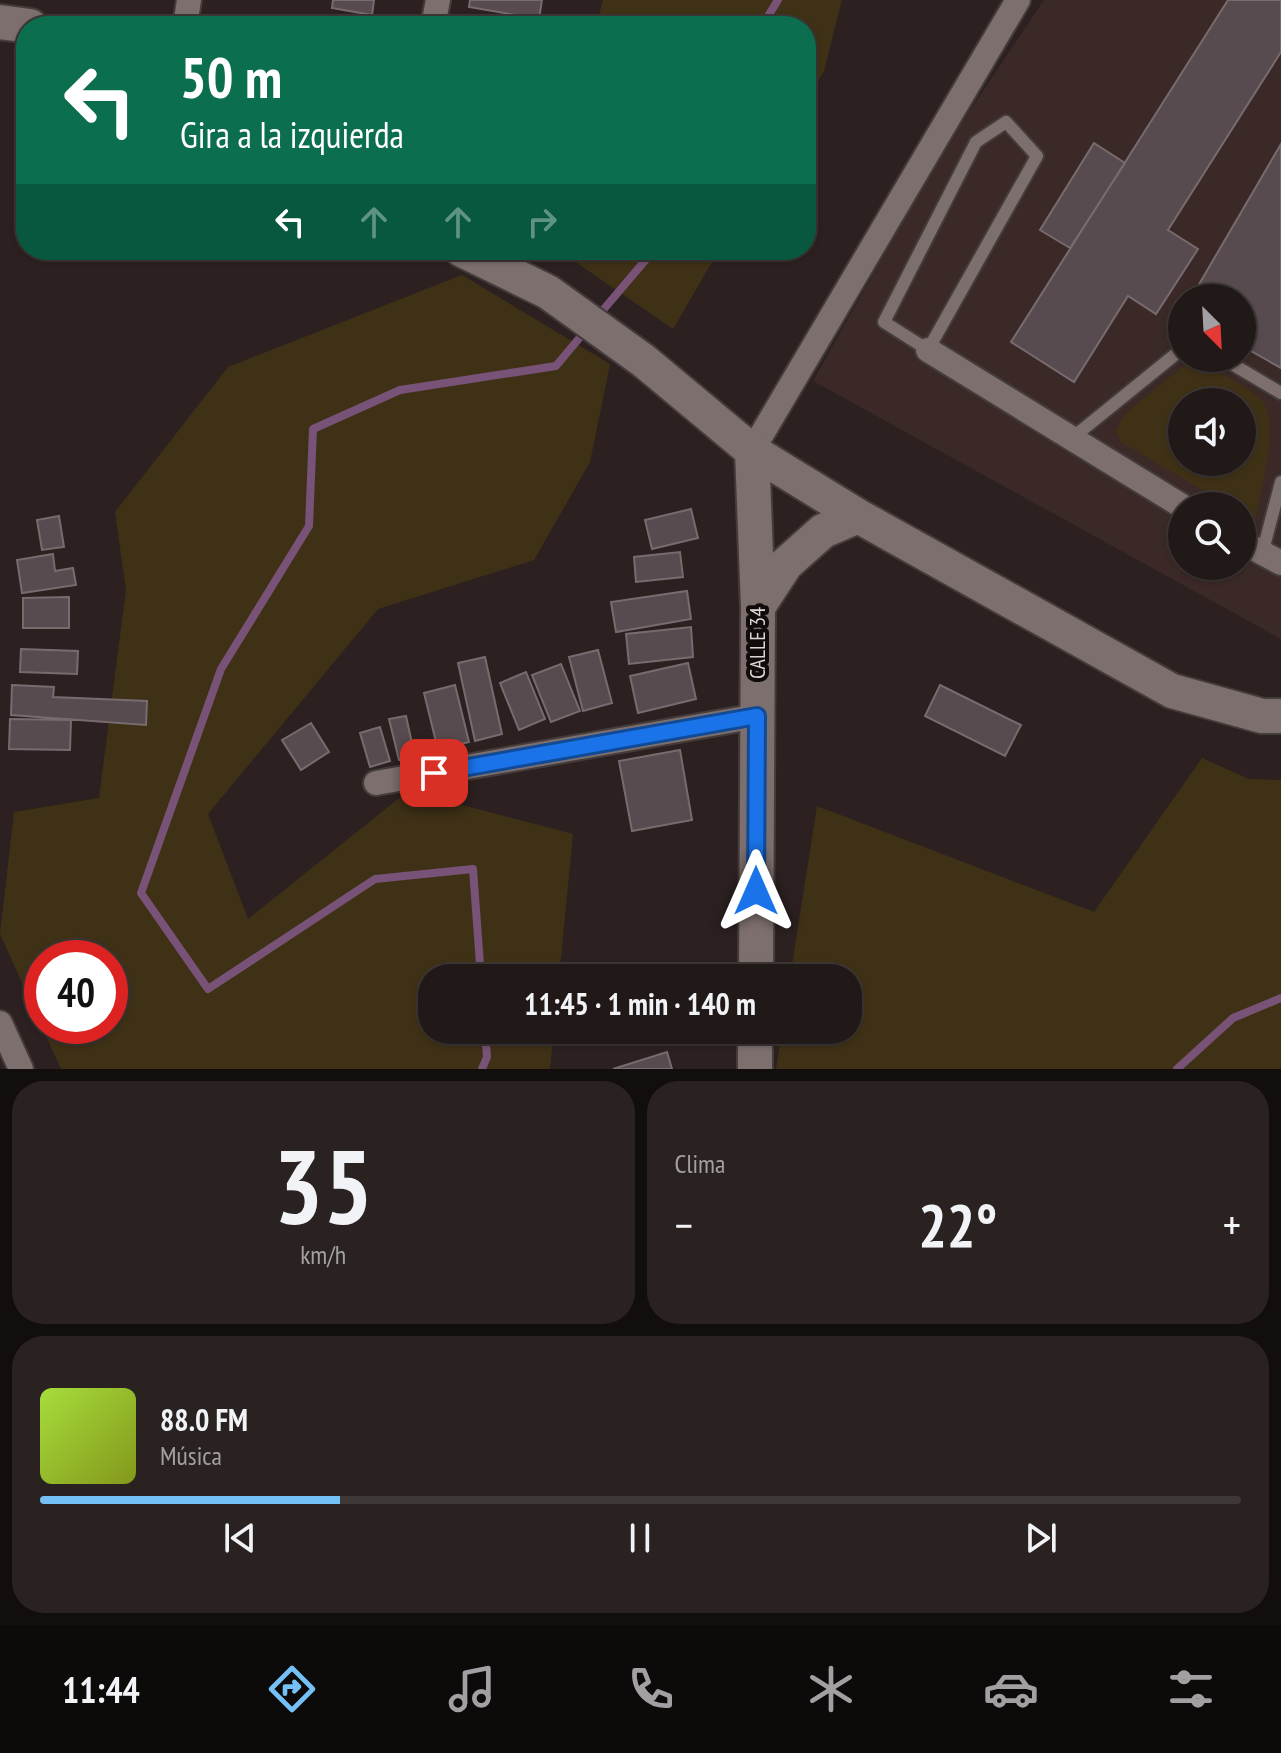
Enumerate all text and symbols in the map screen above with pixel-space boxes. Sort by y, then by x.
text: 50 m [180,41,282,113]
icon: left [48,48,152,152]
text: Gira a la izquierda [180,111,404,158]
icon: left [268,200,312,244]
icon: ahead [352,200,396,244]
icon: ahead [436,200,480,244]
icon: right [520,200,564,244]
north arrow [1168,284,1256,372]
map controls [1168,284,1256,580]
button: sound [1168,388,1256,476]
button: search [1168,492,1256,580]
street label: CALLE 34 [743,607,771,679]
pin [400,739,468,807]
icon: arrive [412,751,456,795]
position arrow [714,849,798,933]
speed limit sign: 40 [24,940,128,1044]
text: 11:45 · 1 min · 140 m [524,984,756,1023]
text: 35 [274,1118,373,1253]
text: Clima [675,1147,725,1180]
text: 22° [918,1186,997,1264]
text: − [675,1196,693,1253]
text: + [1223,1196,1241,1253]
text: km/h [300,1238,346,1271]
text: 88.0 FM [160,1400,248,1439]
text: Música [160,1439,222,1472]
icon: previous [218,1516,262,1560]
icon: pause [618,1516,662,1560]
icon: next [1019,1516,1063,1560]
icon: directions [264,1661,320,1717]
icon: music [444,1661,500,1717]
icon: phone [623,1661,679,1717]
icon: climate [803,1661,859,1717]
icon: car [983,1661,1039,1717]
icon: filters [1163,1661,1219,1717]
text: 11:44 [62,1666,140,1713]

